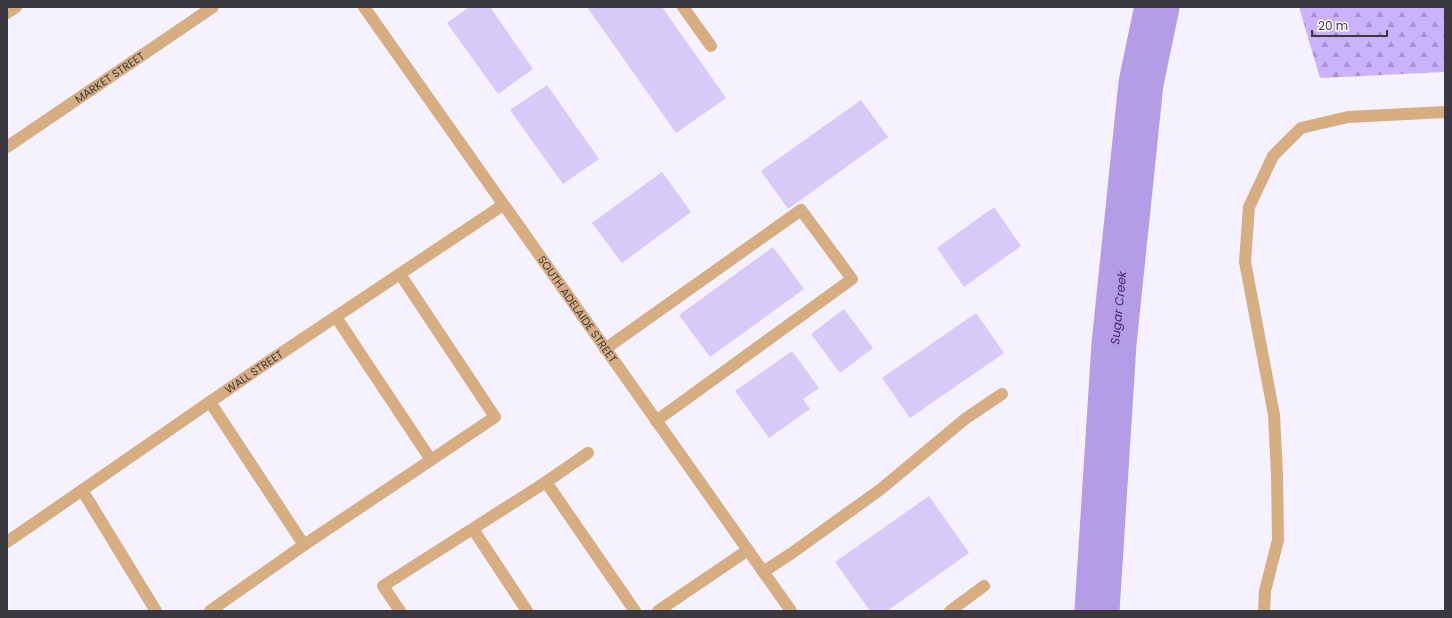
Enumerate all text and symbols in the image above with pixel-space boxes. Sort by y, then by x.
scale bar [1312,12,1387,38]
text: 20 m [1318,17,1348,34]
street label: MARKET STREET [72,48,148,107]
street label: SOUTH ADELAIDE STREET [534,252,621,366]
water label: Sugar Creek [1105,269,1130,345]
street label: WALL STREET [222,346,286,397]

